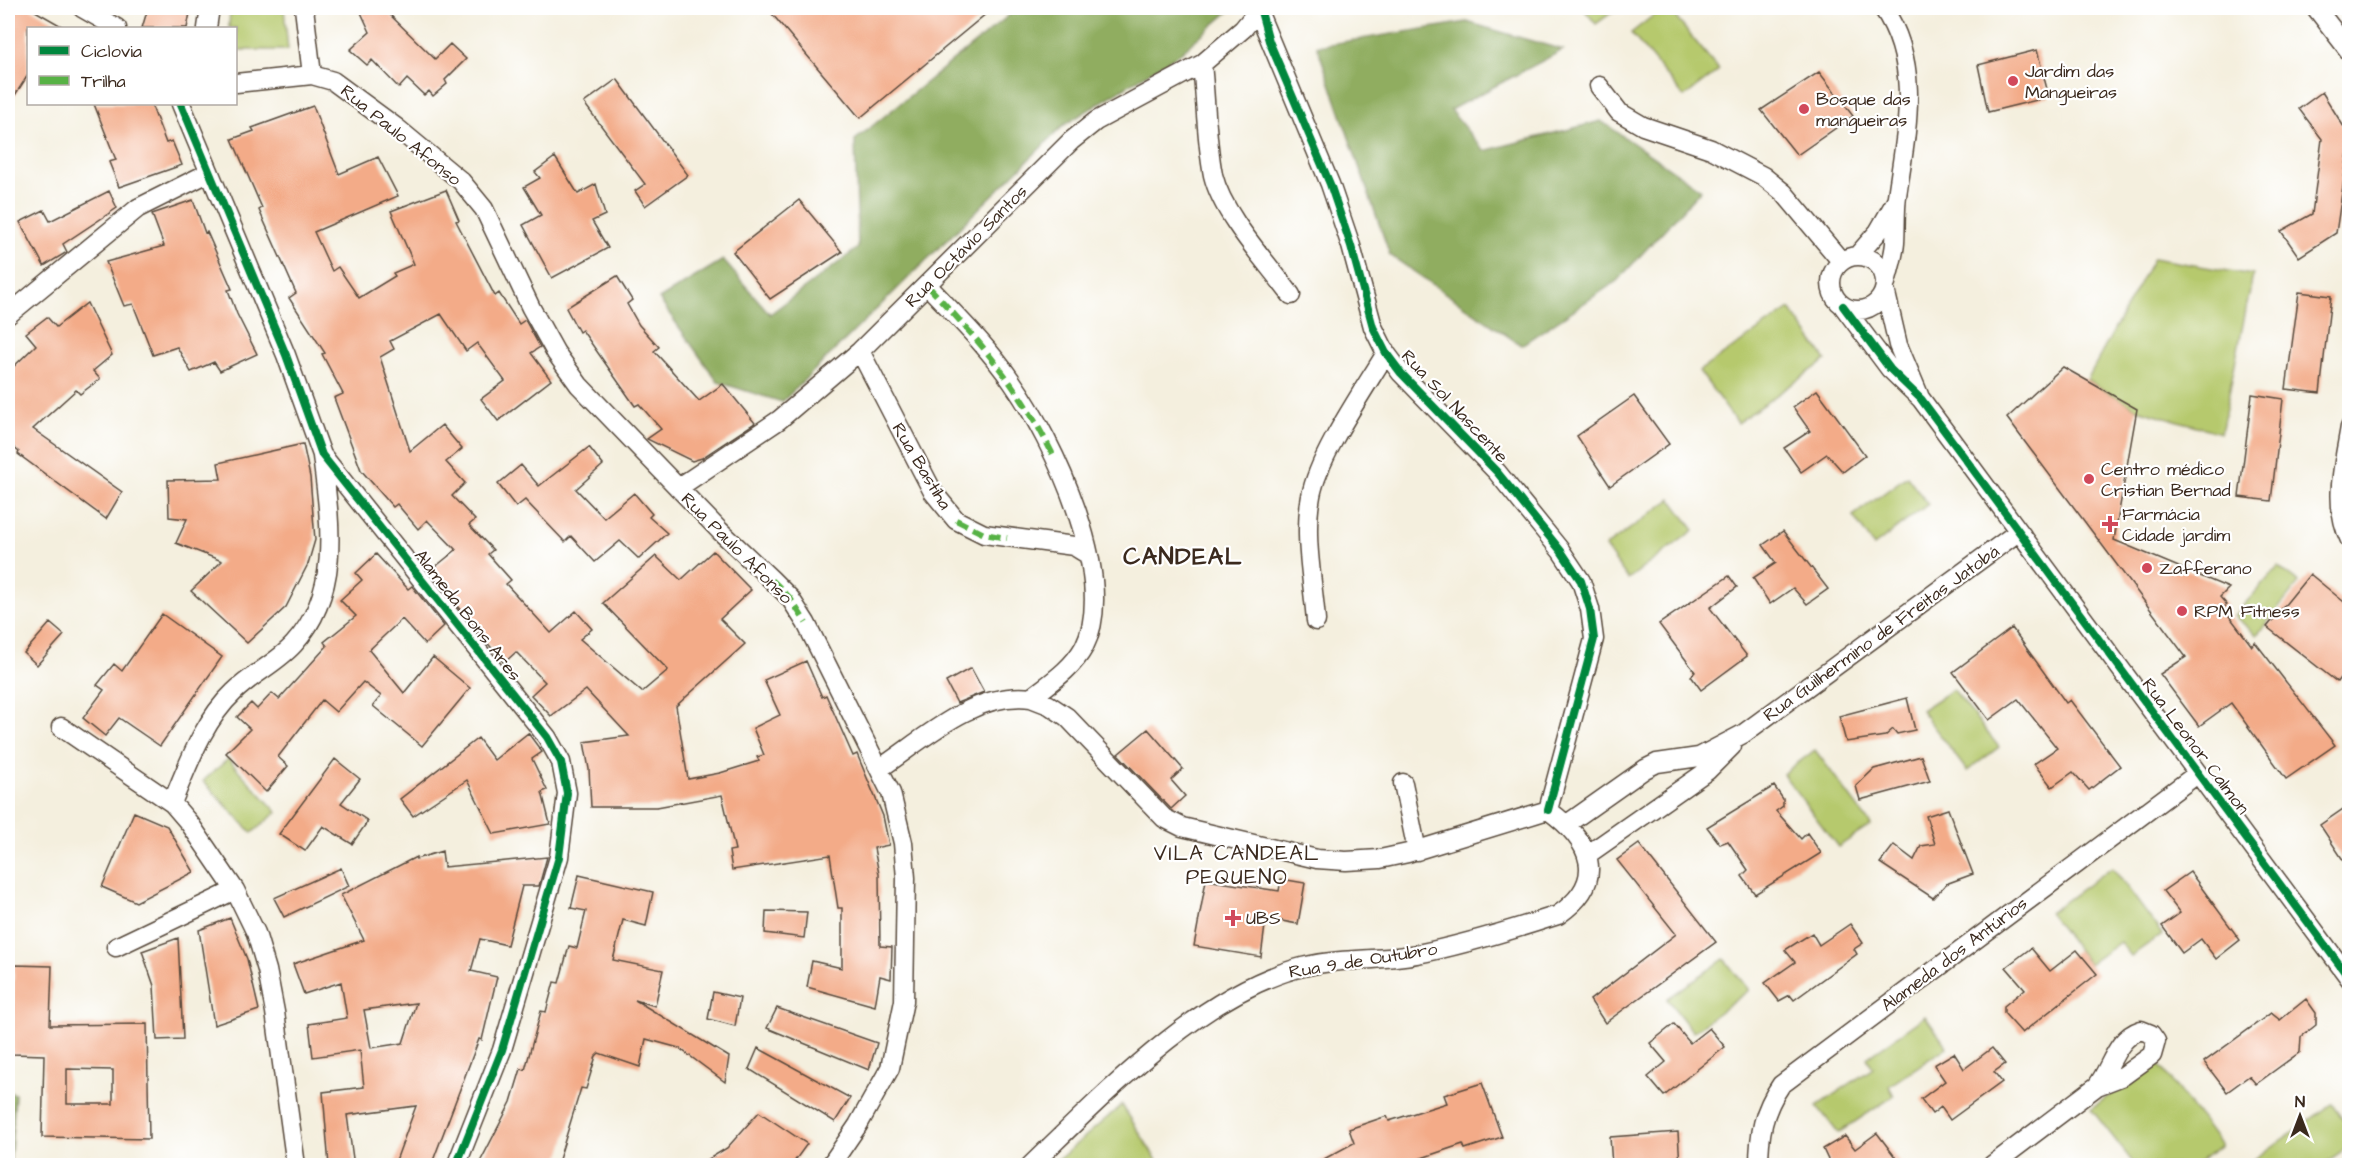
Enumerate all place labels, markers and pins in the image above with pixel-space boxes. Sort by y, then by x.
place label: Jardim das Mangueiras [2025,59,2117,106]
marker: Jardim das Mangueiras [2006,74,2020,88]
place label: Bosque das mangueiras [1816,87,1911,134]
marker: Bosque das mangueiras [1797,102,1811,116]
place label: Centro médico Cristian Bernad [2101,457,2231,503]
marker: Centro médico Cristian Bernad [2082,472,2096,486]
place label: Farmácia Cidade jardim [2122,502,2230,548]
marker: Farmácia Cidade jardim [2103,517,2117,531]
place label: Zafferano [2159,556,2252,581]
marker: Zafferano [2140,561,2154,575]
place label: RPM Fitness [2194,599,2300,624]
marker: RPM Fitness [2175,604,2189,618]
place label: UBS [1246,906,1280,931]
marker: UBS [1224,909,1242,927]

